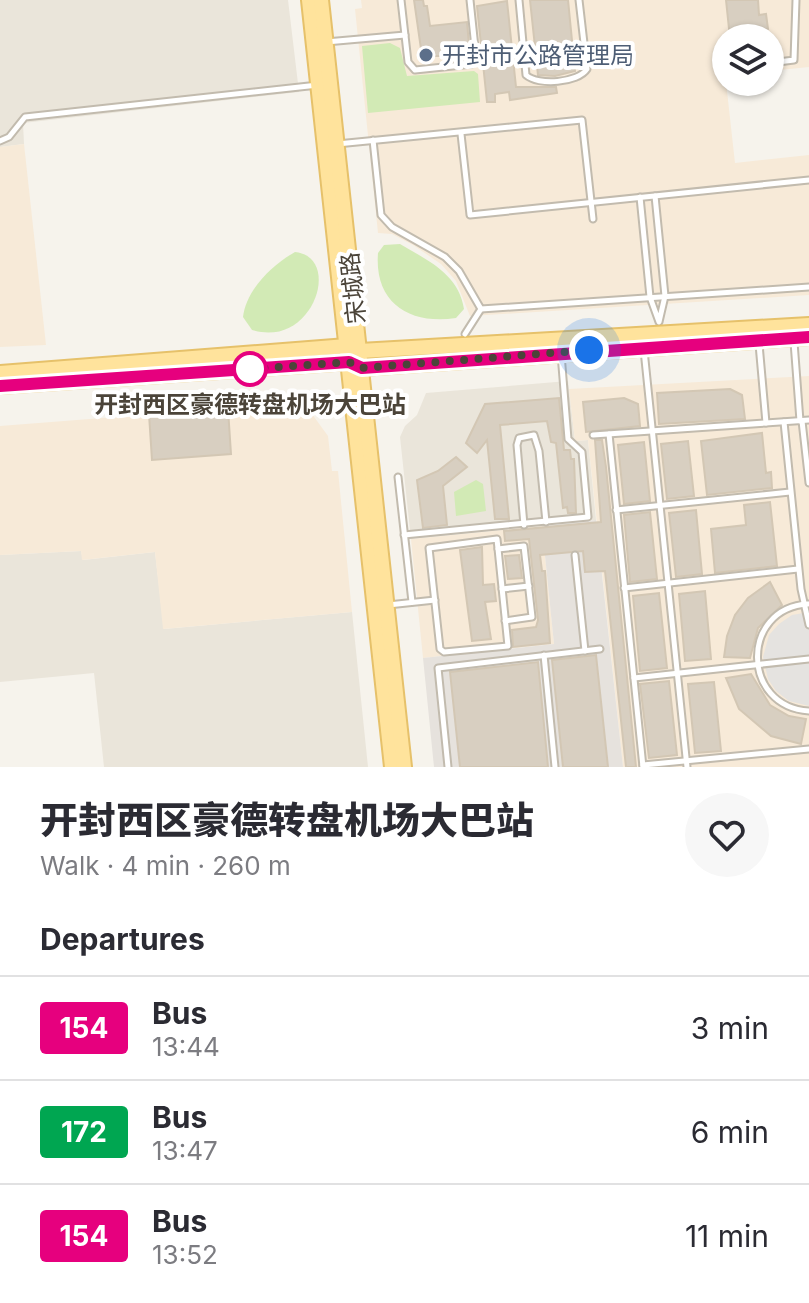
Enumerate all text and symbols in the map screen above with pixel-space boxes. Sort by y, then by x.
map controls [712,24,784,96]
button: layers [712,24,784,96]
place label: 开封市公路管理局 [442,41,634,70]
marker: 开封市公路管理局 [417,46,435,64]
street label: 宋城路 [335,251,371,325]
your location [569,330,609,370]
marker: 开封西区豪德转盘机场大巴站 [233,352,267,386]
place label: 开封西区豪德转盘机场大巴站 [94,390,406,419]
button: heart [685,793,769,877]
text: 开封西区豪德转盘机场大巴站 [40,797,534,843]
text: Walk · 4 min · 260 m [40,850,291,881]
text: Departures [40,921,205,957]
text: Bus [152,995,207,1031]
text: 3 min [691,1010,769,1046]
text: 154 [60,1011,108,1045]
text: 13:44 [152,1031,220,1062]
text: Bus [152,1099,207,1135]
text: 6 min [691,1114,769,1150]
text: 172 [61,1115,107,1149]
text: 13:47 [152,1135,218,1166]
text: Bus [152,1203,207,1239]
text: 11 min [685,1218,769,1254]
text: 154 [60,1219,108,1253]
text: 13:52 [152,1239,218,1270]

